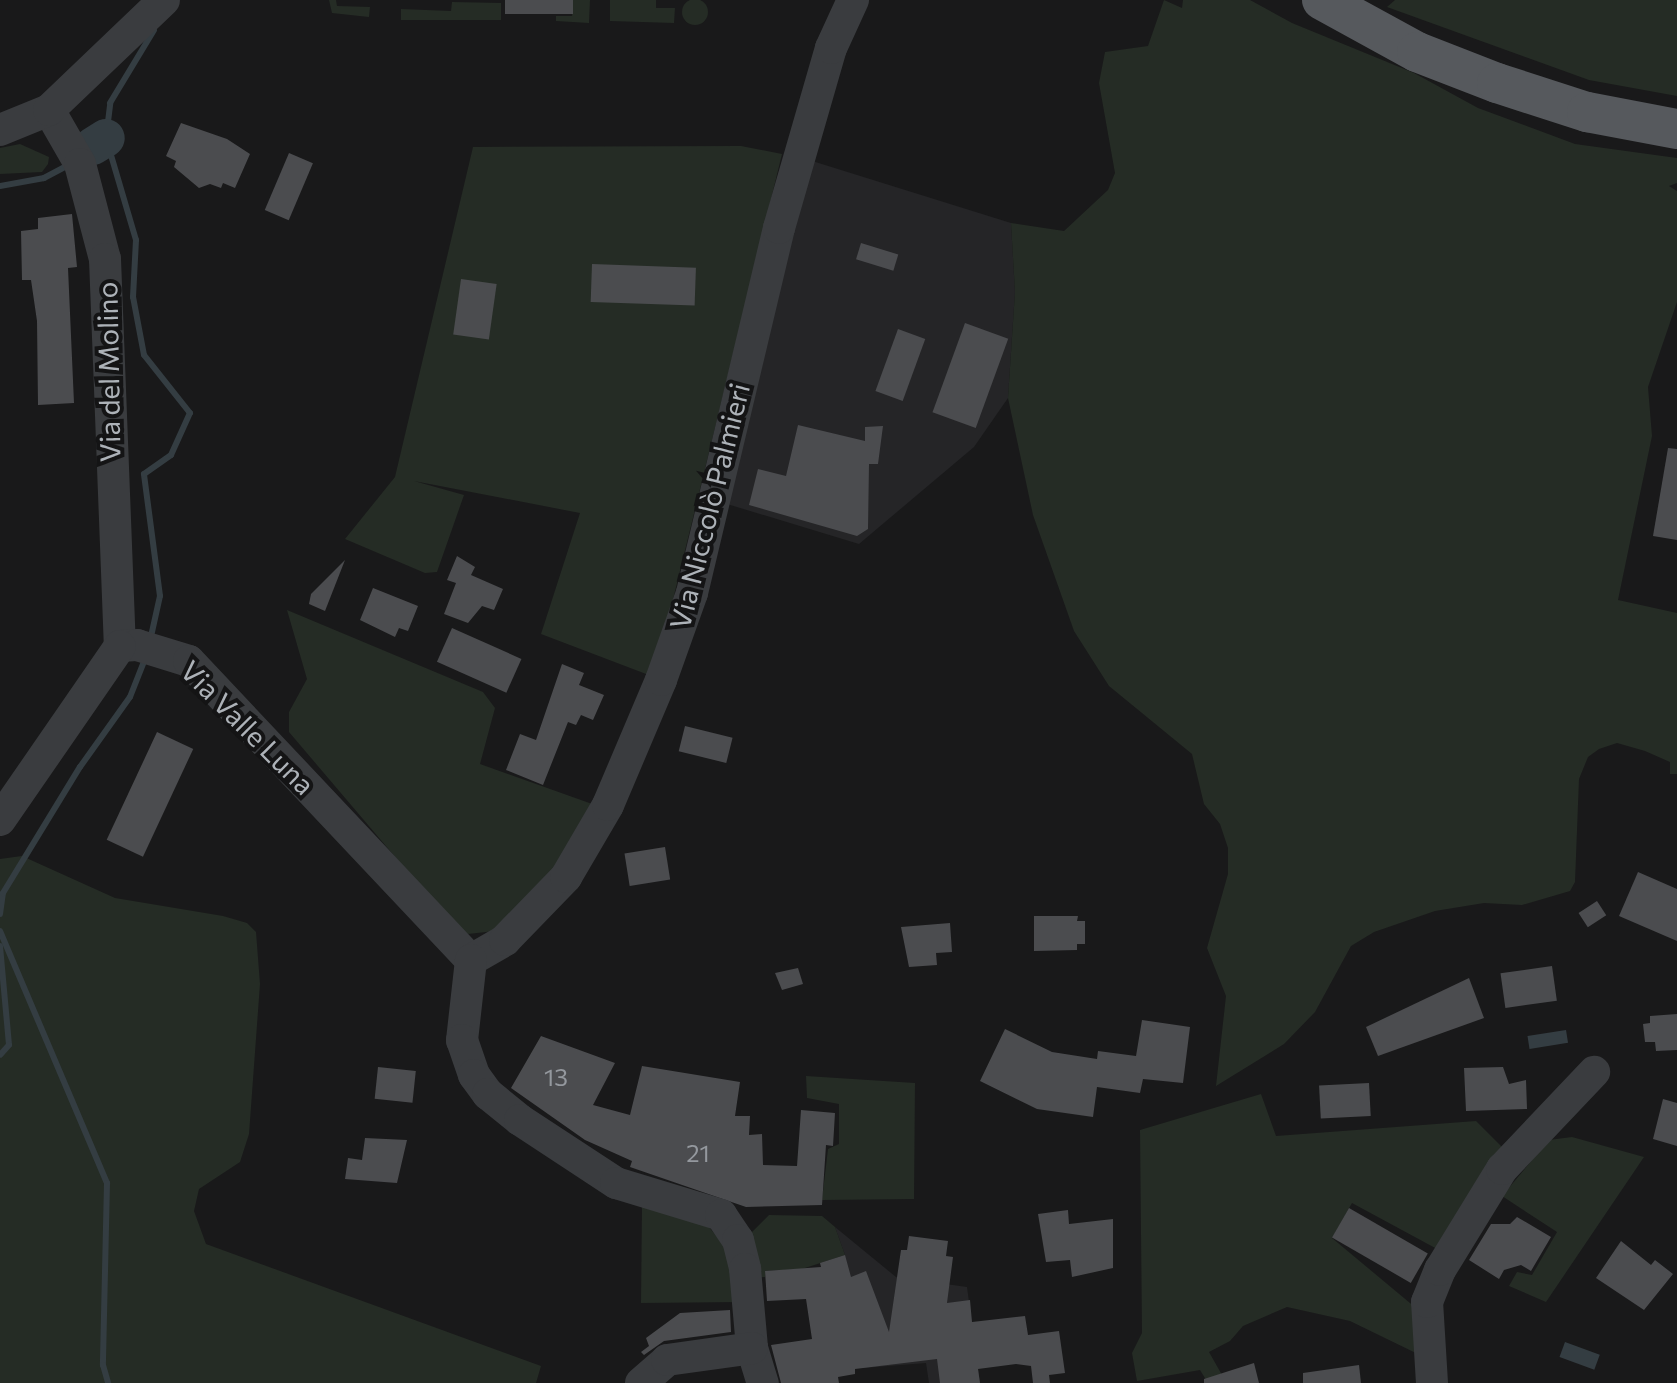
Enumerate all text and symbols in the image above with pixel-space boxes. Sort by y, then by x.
street label: Via del Molino [90,282,126,462]
street label: Via Niccolò Palmieri [662,379,756,633]
street label: Via Valle Luna [174,653,322,801]
house number: 13 [544,1063,568,1091]
house number: 21 [686,1139,710,1167]

